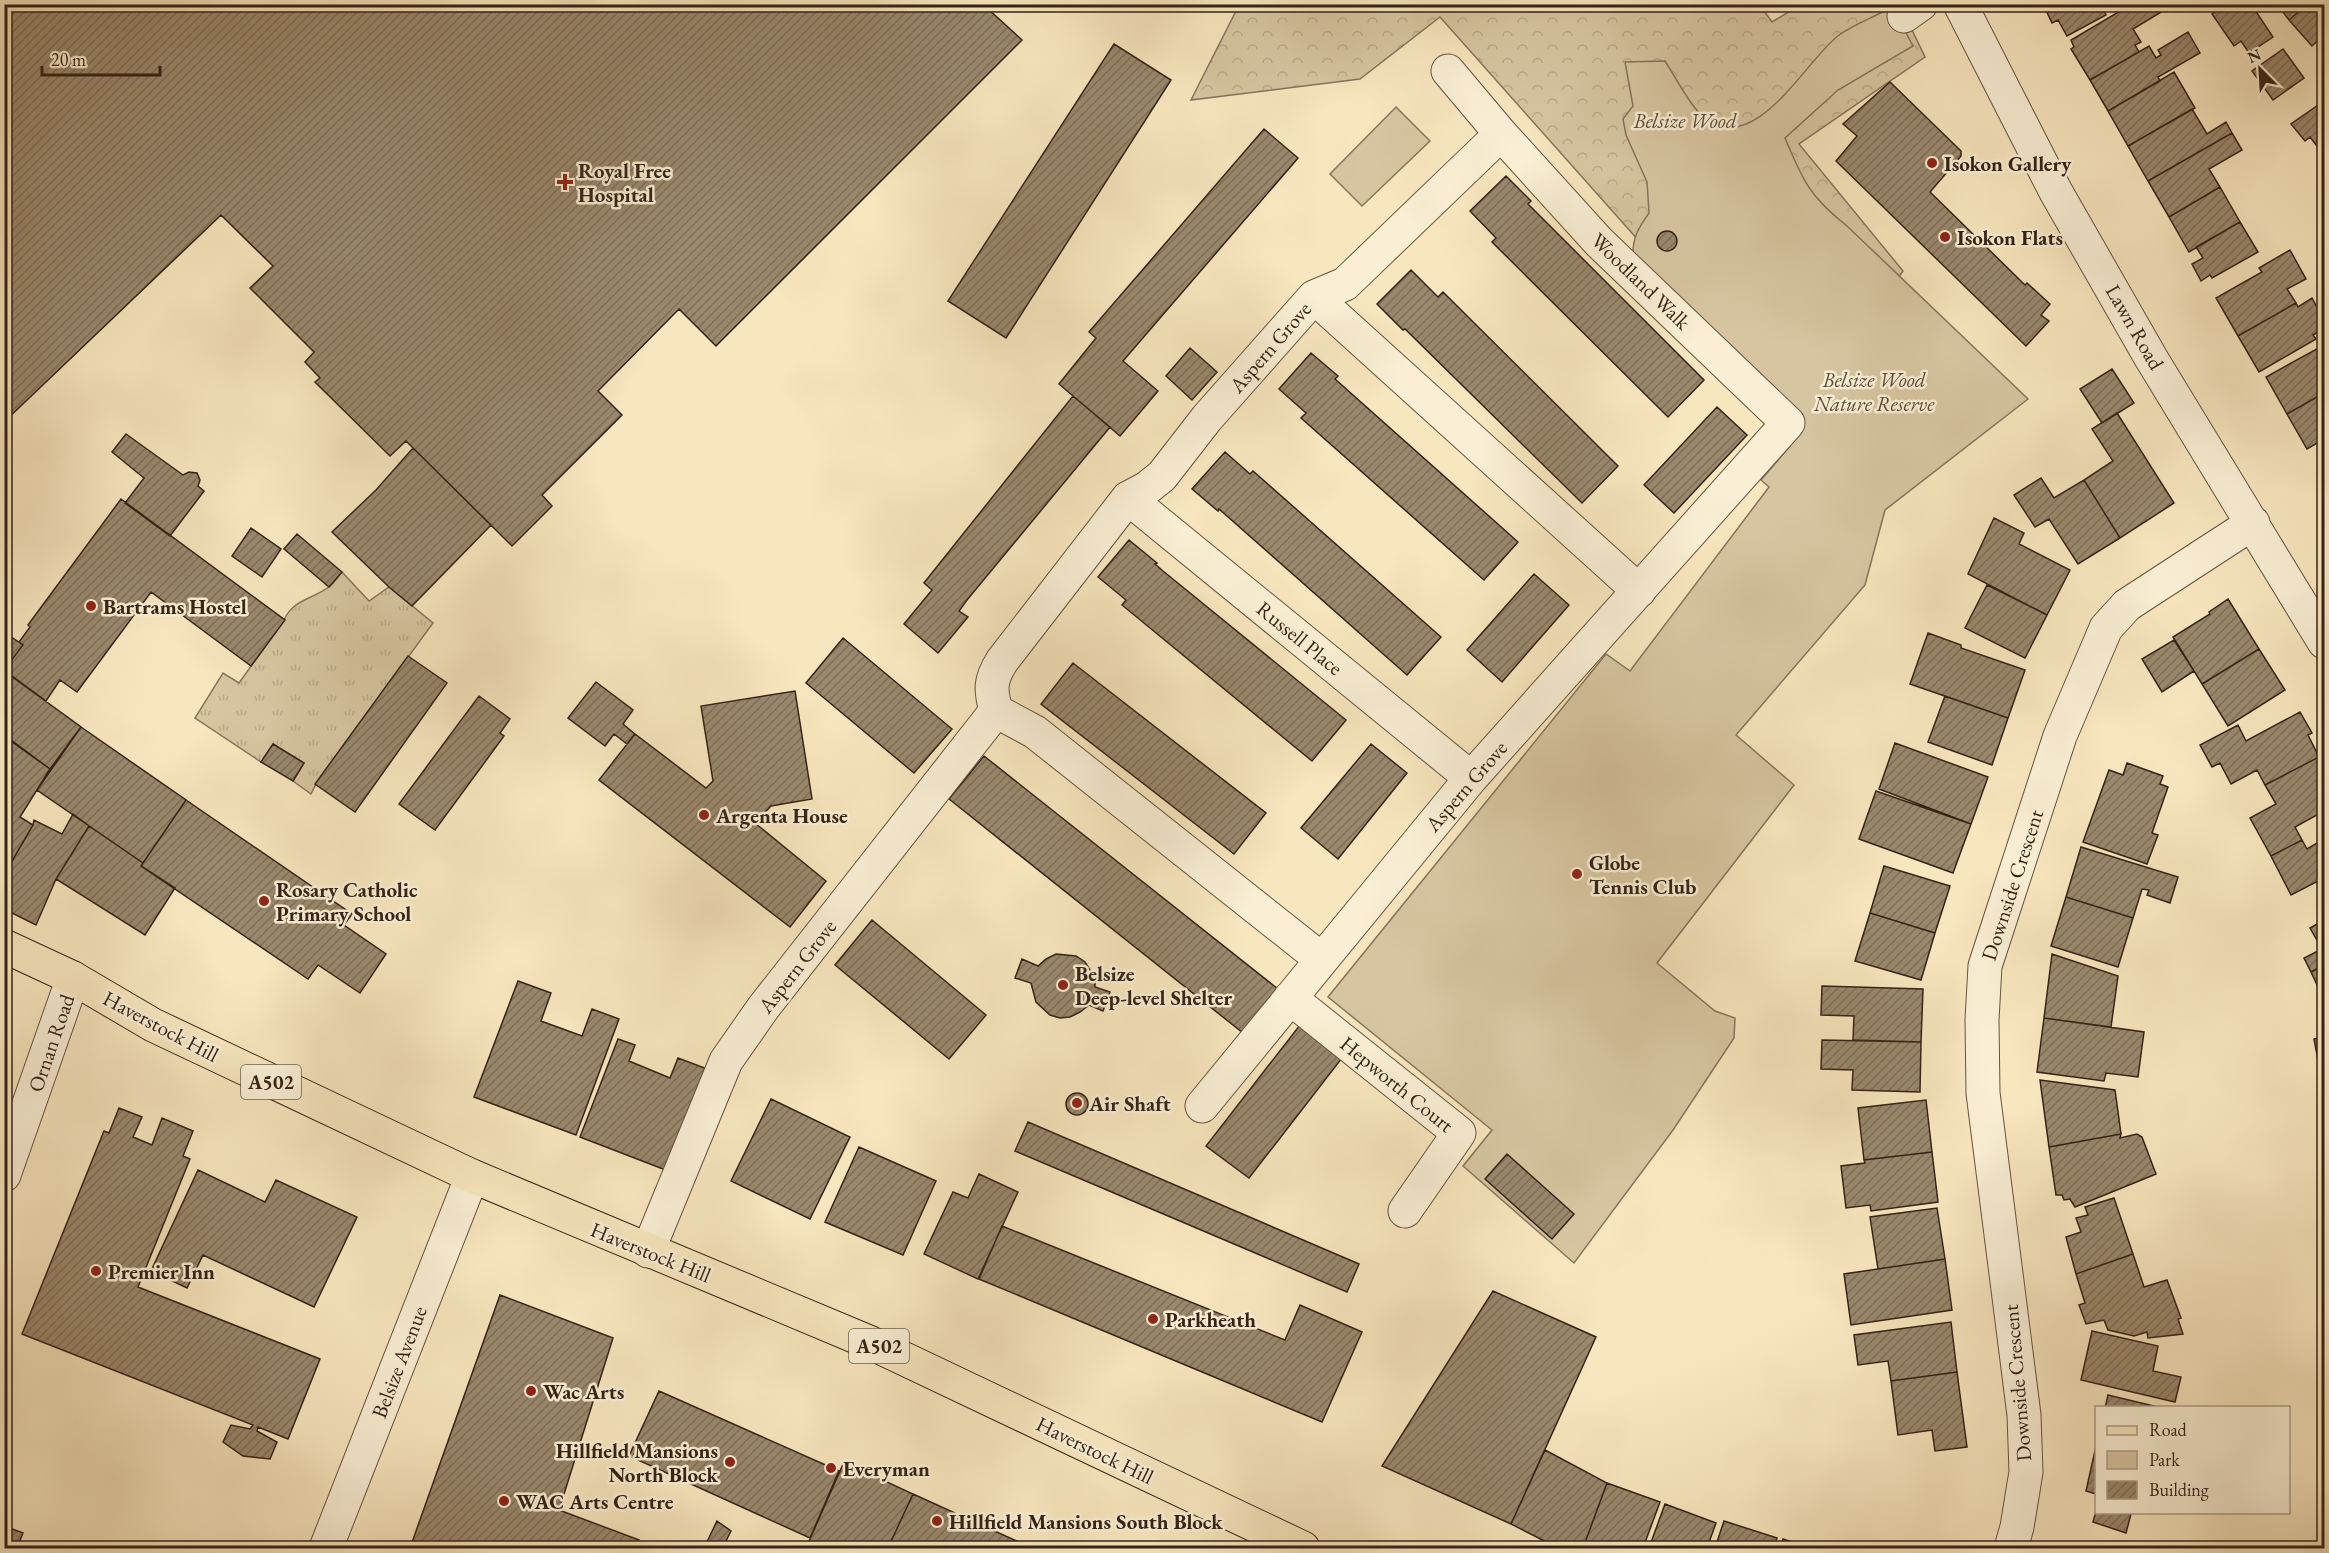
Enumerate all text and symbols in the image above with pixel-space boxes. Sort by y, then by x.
scale bar [42,39,160,77]
north arrow [2230,39,2290,99]
text: N [2244,44,2264,68]
text: 20 m [51,48,86,71]
park label: Belsize Wood [1632,107,1737,134]
place label: Isokon Gallery [1944,150,2072,177]
marker: Isokon Gallery [1925,156,1939,170]
place label: Royal Free Hospital [578,157,671,208]
marker: Royal Free Hospital [556,173,574,191]
place label: Isokon Flats [1957,224,2063,251]
street label: Woodland Walk [1585,227,1697,336]
marker: Isokon Flats [1938,230,1952,244]
street label: Lawn Road [2100,280,2170,375]
street label: Aspern Grove [1222,296,1317,399]
park label: Belsize Wood Nature Reserve [1813,366,1935,417]
place label: Bartrams Hostel [103,593,247,620]
street label: Russell Place [1251,595,1349,681]
marker: Bartrams Hostel [84,599,98,613]
street label: Aspern Grove [1418,735,1513,838]
place label: Argenta House [715,802,848,829]
street label: Downside Crescent [1975,806,2049,964]
marker: Argenta House [697,808,711,822]
place label: Globe Tennis Club [1589,849,1696,900]
marker: Globe Tennis Club [1570,867,1584,881]
place label: Rosary Catholic Primary School [276,876,418,927]
marker: Rosary Catholic Primary School [257,894,271,908]
street label: Aspern Grove [751,914,842,1019]
place label: Belsize Deep-level Shelter [1075,960,1233,1011]
marker: Belsize Deep-level Shelter [1056,978,1070,992]
street label: Haverstock Hill [98,984,224,1068]
street label: Ornan Road [22,990,80,1095]
street label: Hepworth Court [1335,1030,1460,1138]
road number: A502 [241,1065,301,1099]
place label: Air Shaft [1088,1090,1171,1117]
marker: Air Shaft [1070,1096,1084,1110]
street label: Haverstock Hill [587,1216,715,1288]
place label: Premier Inn [108,1258,215,1285]
marker: Premier Inn [89,1264,103,1278]
street label: Belsize Avenue [365,1302,433,1422]
street label: Downside Crescent [1997,1303,2037,1462]
place label: Parkheath [1165,1306,1256,1333]
marker: Parkheath [1146,1312,1160,1326]
road number: A502 [849,1329,909,1363]
place label: Wac Arts [543,1378,624,1405]
marker: Wac Arts [524,1384,538,1398]
legend [2095,1406,2290,1514]
street label: Haverstock Hill [1032,1410,1158,1490]
text: Road [2149,1418,2188,1441]
place label: Hillfield Mansions North Block [556,1437,719,1488]
text: Park [2149,1448,2180,1471]
marker: Hillfield Mansions North Block [723,1455,737,1469]
place label: Everyman [843,1455,930,1482]
marker: Everyman [824,1461,838,1475]
text: Building [2149,1478,2209,1501]
place label: WAC Arts Centre [516,1488,674,1515]
marker: WAC Arts Centre [497,1494,511,1508]
place label: Hillfield Mansions South Block [949,1508,1223,1535]
marker: Hillfield Mansions South Block [930,1514,944,1528]

